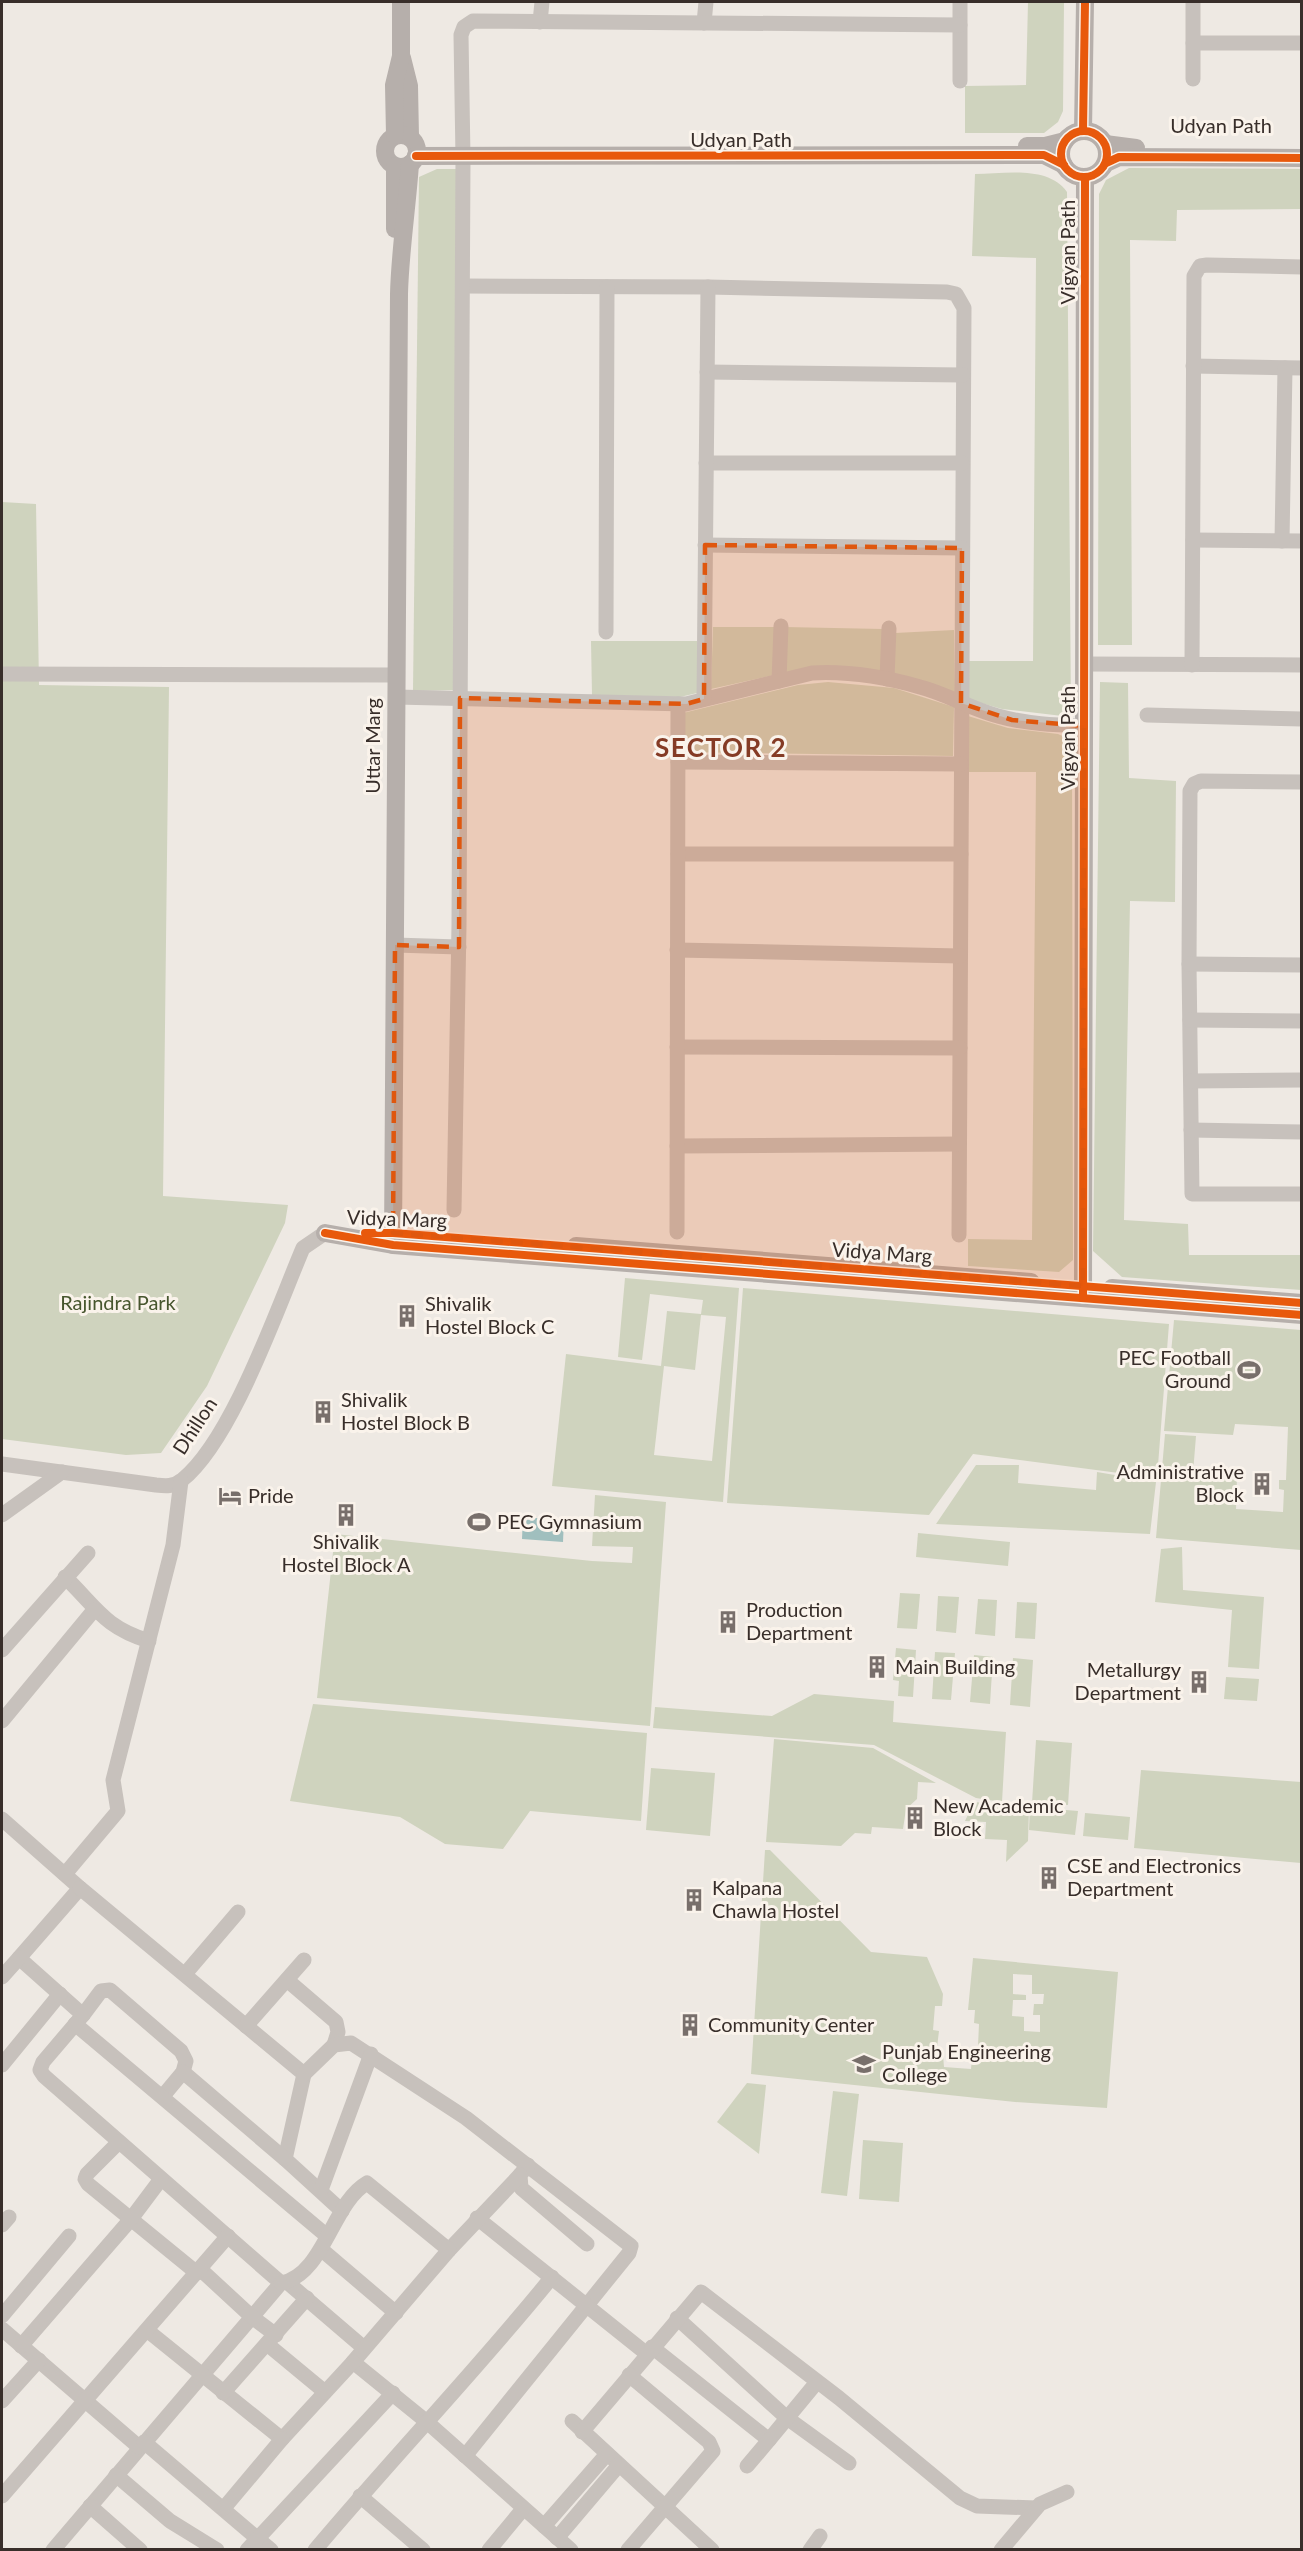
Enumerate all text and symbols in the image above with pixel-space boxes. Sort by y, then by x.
street label: Udyan Path [1170,113,1272,137]
street label: Udyan Path [690,127,792,151]
street label: Vigyan Path [1055,200,1079,304]
street label: Vigyan Path [1055,686,1079,790]
street label: Uttar Marg [360,698,384,794]
district label: SECTOR 2 [655,731,787,763]
street label: Vidya Marg [346,1204,448,1232]
street label: Vidya Marg [831,1237,933,1267]
park label: Rajindra Park [60,1290,177,1314]
place label: Shivalik Hostel Block C [425,1291,554,1338]
building icon: Shivalik Hostel Block C [394,1303,420,1329]
place label: PEC Football Ground [1119,1345,1231,1392]
sports icon: PEC Football Ground [1236,1357,1262,1383]
place label: Shivalik Hostel Block B [341,1387,470,1434]
street label: Dhillon [167,1393,221,1458]
building icon: Shivalik Hostel Block B [310,1399,336,1425]
place label: Administrative Block [1117,1459,1245,1506]
building icon: Administrative Block [1249,1471,1275,1497]
hotel icon: Pride [217,1483,243,1509]
place label: Pride [248,1483,294,1507]
building icon: Shivalik Hostel Block A [333,1502,359,1528]
sports icon: PEC Gymnasium [466,1509,492,1535]
place label: PEC Gymnasium [497,1509,642,1533]
place label: Shivalik Hostel Block A [282,1529,411,1576]
place label: Production Department [746,1597,852,1644]
building icon: Production Department [715,1609,741,1635]
building icon: Main Building [864,1654,890,1680]
place label: Main Building [895,1654,1015,1678]
place label: Metallurgy Department [1075,1657,1182,1704]
building icon: Metallurgy Department [1186,1669,1212,1695]
place label: New Academic Block [933,1793,1064,1840]
building icon: New Academic Block [902,1805,928,1831]
place label: CSE and Electronics Department [1067,1853,1241,1900]
building icon: CSE and Electronics Department [1036,1865,1062,1891]
place label: Kalpana Chawla Hostel [712,1875,839,1922]
building icon: Kalpana Chawla Hostel [681,1887,707,1913]
building icon: Community Center [677,2012,703,2038]
place label: Community Center [708,2012,875,2036]
place label: Punjab Engineering College [882,2039,1051,2086]
school or university icon: Punjab Engineering College [851,2051,877,2077]

